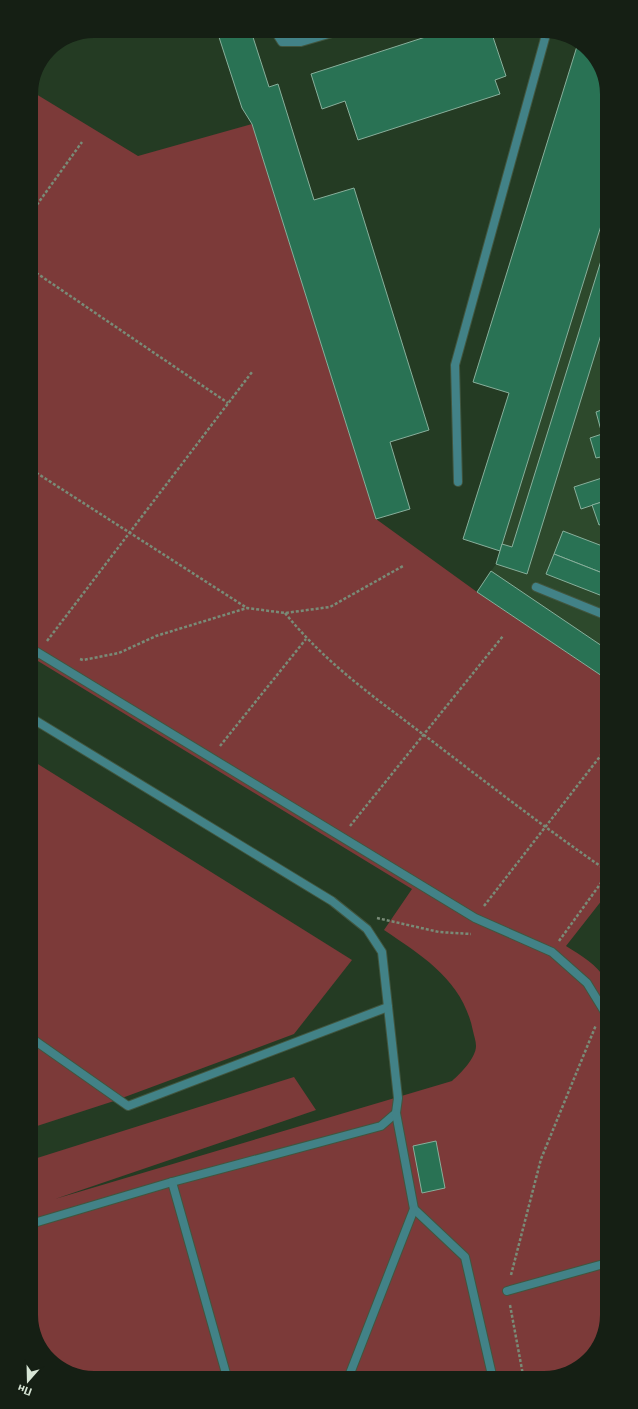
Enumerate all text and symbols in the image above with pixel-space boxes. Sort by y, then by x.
north arrow [8,1361,48,1401]
text: Пн [15,1382,33,1399]

